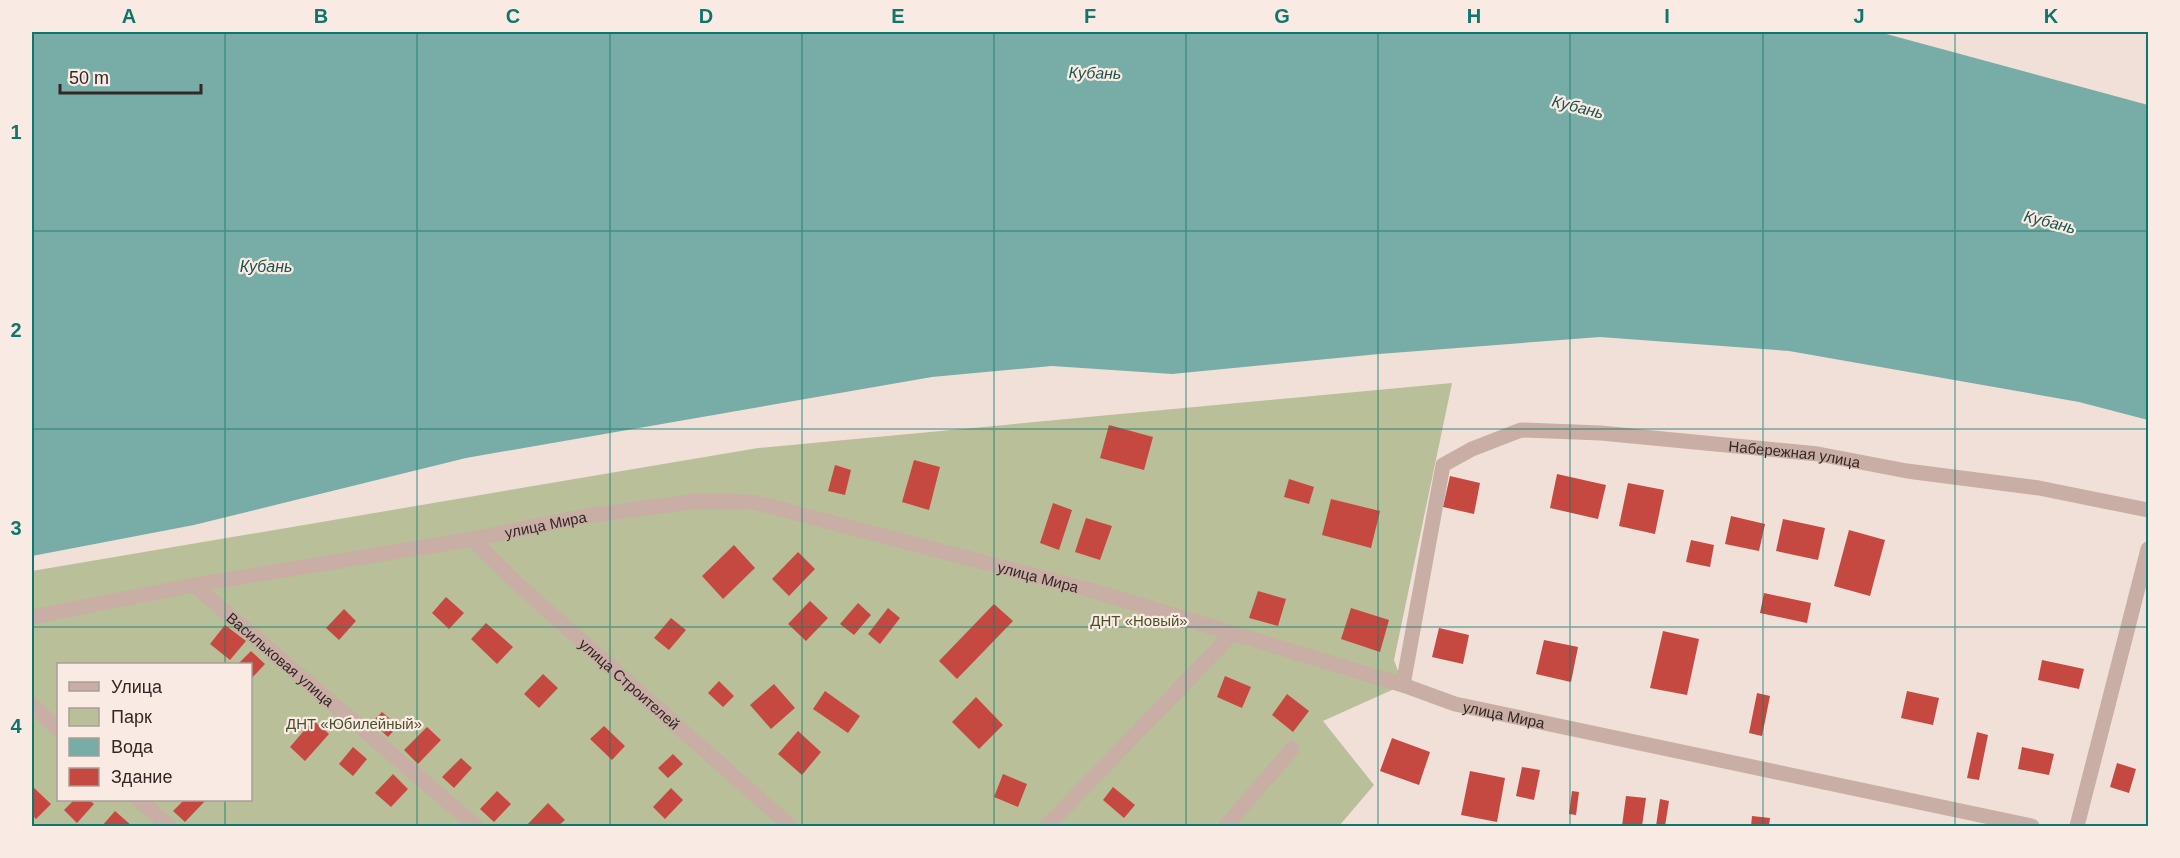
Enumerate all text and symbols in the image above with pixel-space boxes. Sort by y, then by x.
text: A [122,5,136,27]
text: B [314,5,328,27]
text: C [506,5,520,27]
text: D [699,5,713,27]
text: E [891,5,905,27]
text: F [1084,5,1096,27]
text: G [1274,5,1290,27]
text: H [1467,5,1481,27]
text: I [1664,5,1670,27]
text: J [1853,5,1865,27]
text: K [2044,5,2059,27]
scale bar [60,57,201,95]
water label: Кубань [1068,64,1122,82]
text: 50 m [69,68,109,88]
water label: Кубань [1550,92,1606,122]
text: 1 [10,121,22,143]
water label: Кубань [2022,207,2078,237]
water label: Кубань [240,258,292,275]
text: 2 [10,319,22,341]
street label: Набережная улица [1728,437,1862,471]
street label: улица Мира [503,507,589,541]
text: 3 [10,517,22,539]
street label: улица Мира [996,558,1081,596]
street label: Васильковая улица [224,609,338,710]
park label: ДНТ «Новый» [1090,612,1188,629]
street label: улица Строителей [576,635,683,733]
legend [57,663,252,801]
text: Улица [111,677,163,697]
street label: улица Мира [1462,697,1547,731]
text: Парк [111,707,152,727]
text: 4 [10,715,22,737]
park label: ДНТ «Юбилейный» [286,715,422,732]
text: Вода [111,737,154,757]
text: Здание [111,767,172,787]

